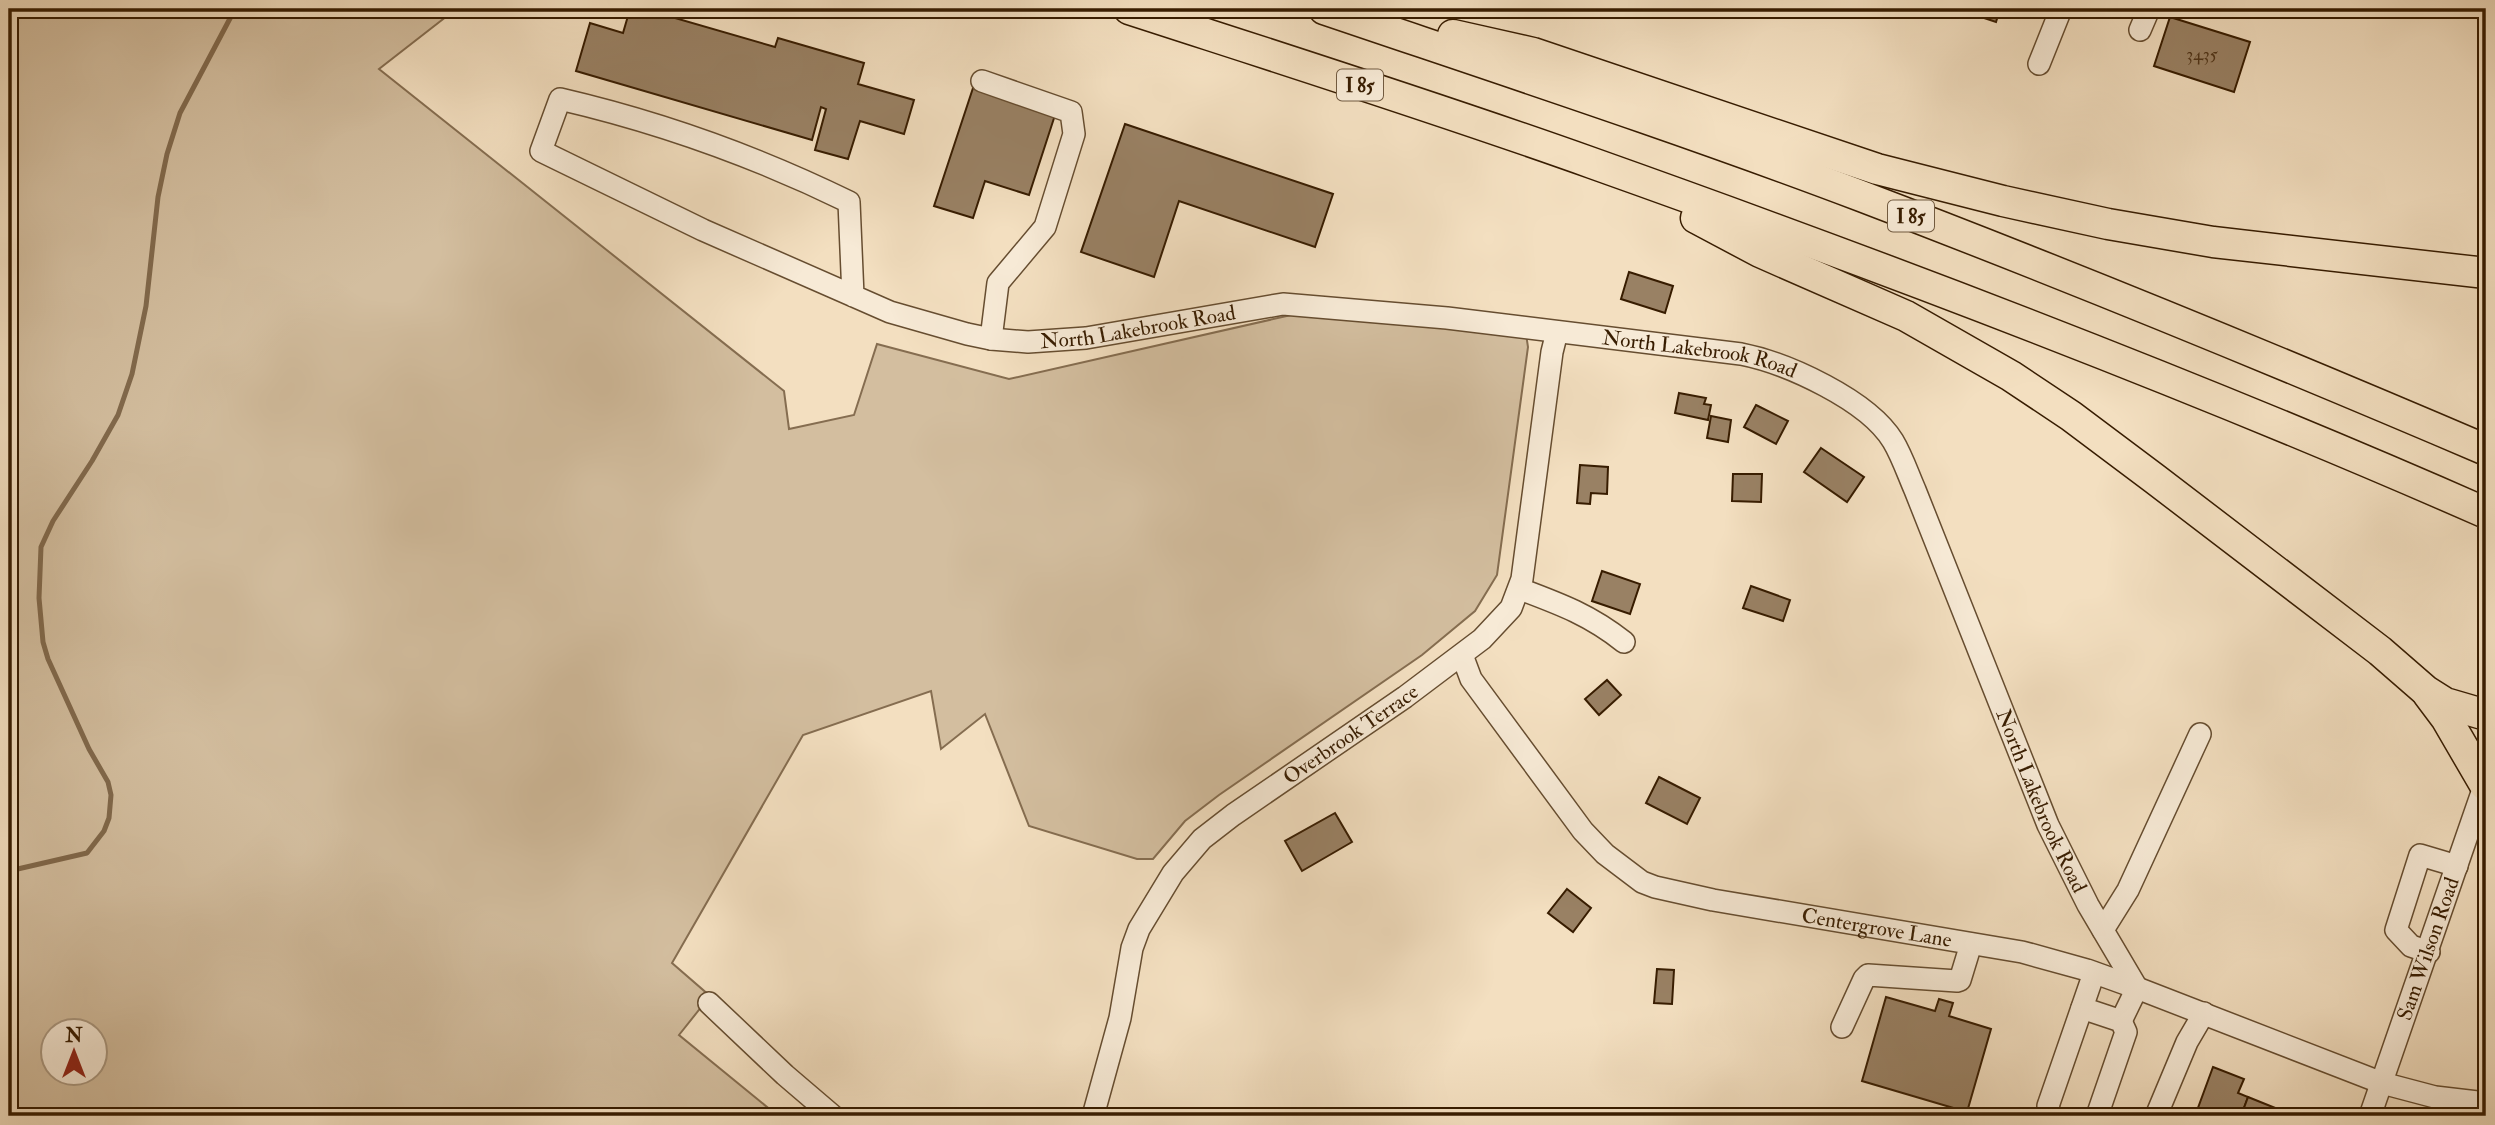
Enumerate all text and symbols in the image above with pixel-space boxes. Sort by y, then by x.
house number: 3435 [2186,43,2218,66]
road number: I 85 [1337,69,1383,100]
road number: I 85 [1888,200,1934,232]
street label: North Lakebrook Road [1039,299,1238,355]
street label: North Lakebrook Road [1601,324,1801,385]
street label: Overbrook Terrace [1278,678,1424,791]
street label: North Lakebrook Road [1989,705,2093,898]
street label: Sam Wilson Road [2391,873,2466,1024]
street label: Centergrove Lane [1799,902,1954,954]
north arrow [38,1016,108,1086]
text: N [64,1024,83,1048]

